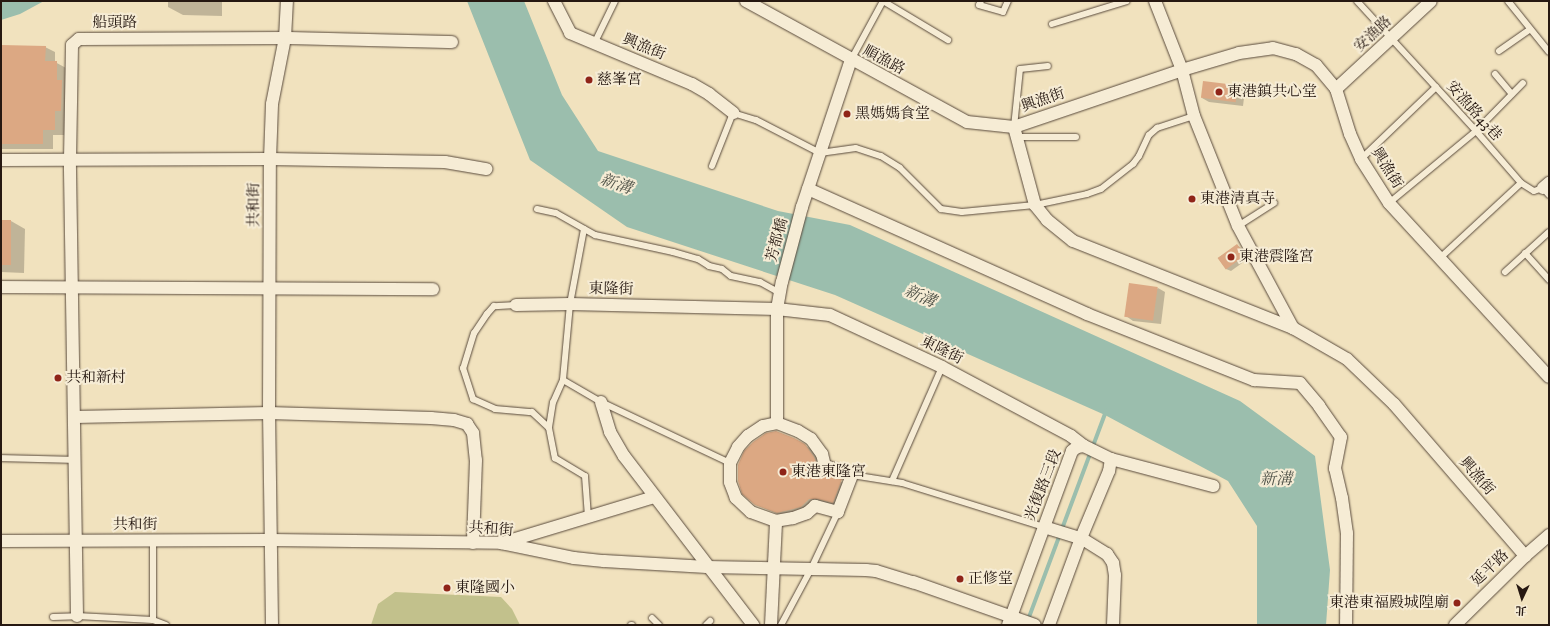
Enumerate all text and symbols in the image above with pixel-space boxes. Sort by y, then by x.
street label: 安漁路 [1350,12,1396,56]
street label: 船頭路 [93,14,137,32]
street label: 興漁街 [620,30,668,64]
street label: 順漁路 [860,41,908,79]
place label: 慈峯宮 [597,71,642,89]
marker: 慈峯宮 [584,75,594,85]
street label: 安漁路43巷 [1442,77,1506,145]
place label: 東港鎮共心堂 [1227,83,1317,101]
street label: 興漁街 [1019,84,1067,116]
marker: 東港鎮共心堂 [1214,87,1224,97]
place label: 黑媽媽食堂 [855,105,930,123]
marker: 黑媽媽食堂 [842,109,852,119]
street label: 興漁街 [1367,144,1407,192]
water label: 新溝 [598,170,634,198]
street label: 共和街 [245,183,263,227]
place label: 東港清真寺 [1200,190,1275,208]
marker: 東港清真寺 [1187,194,1197,204]
street label: 芳都橋 [762,216,792,264]
place label: 東港震隆宮 [1239,248,1314,266]
marker: 東港震隆宮 [1226,252,1236,262]
street label: 東隆街 [588,280,634,298]
water label: 新溝 [901,281,939,311]
street label: 東隆街 [918,332,966,368]
place label: 共和新村 [66,369,126,387]
marker: 共和新村 [53,373,63,383]
street label: 光復路三段 [1021,447,1065,523]
street label: 興漁街 [1455,453,1499,499]
place label: 東港東隆宮 [791,463,866,481]
marker: 東港東隆宮 [778,467,788,477]
water label: 新溝 [1260,469,1292,489]
street label: 共和街 [113,516,157,534]
street label: 共和街 [468,518,514,540]
street label: 延平路 [1468,546,1512,590]
place label: 正修堂 [968,570,1013,588]
marker: 正修堂 [955,574,965,584]
north arrow [1502,578,1542,618]
place label: 東隆國小 [455,579,515,597]
marker: 東隆國小 [442,583,452,593]
place label: 東港東福殿城隍廟 [1329,594,1449,612]
marker: 東港東福殿城隍廟 [1452,598,1462,608]
text: 北 [1515,603,1527,617]

